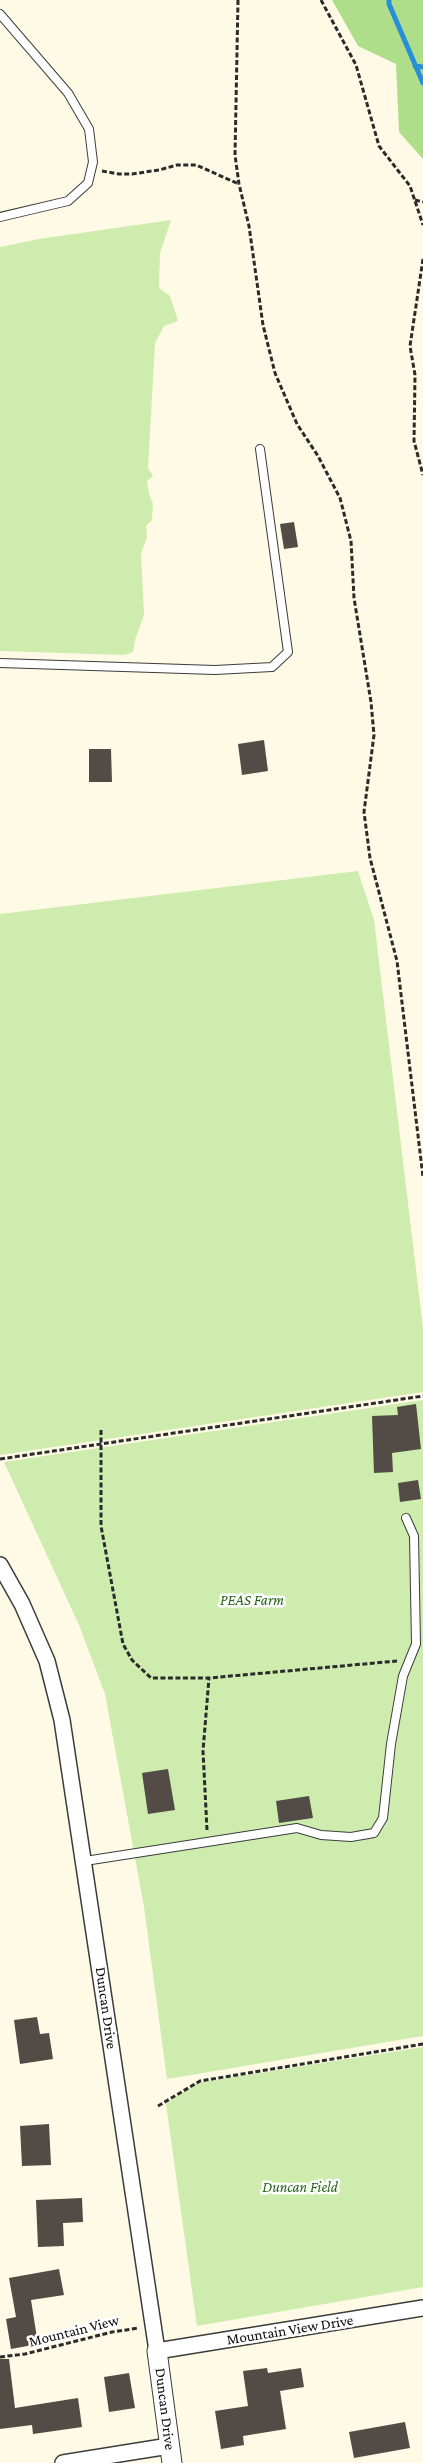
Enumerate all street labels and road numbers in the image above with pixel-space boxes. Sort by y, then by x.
street label: Duncan Drive [91,1966,121,2050]
street label: Mountain View [27,2311,121,2351]
street label: Mountain View Drive [225,2311,355,2349]
street label: Duncan Drive [151,2367,179,2451]

